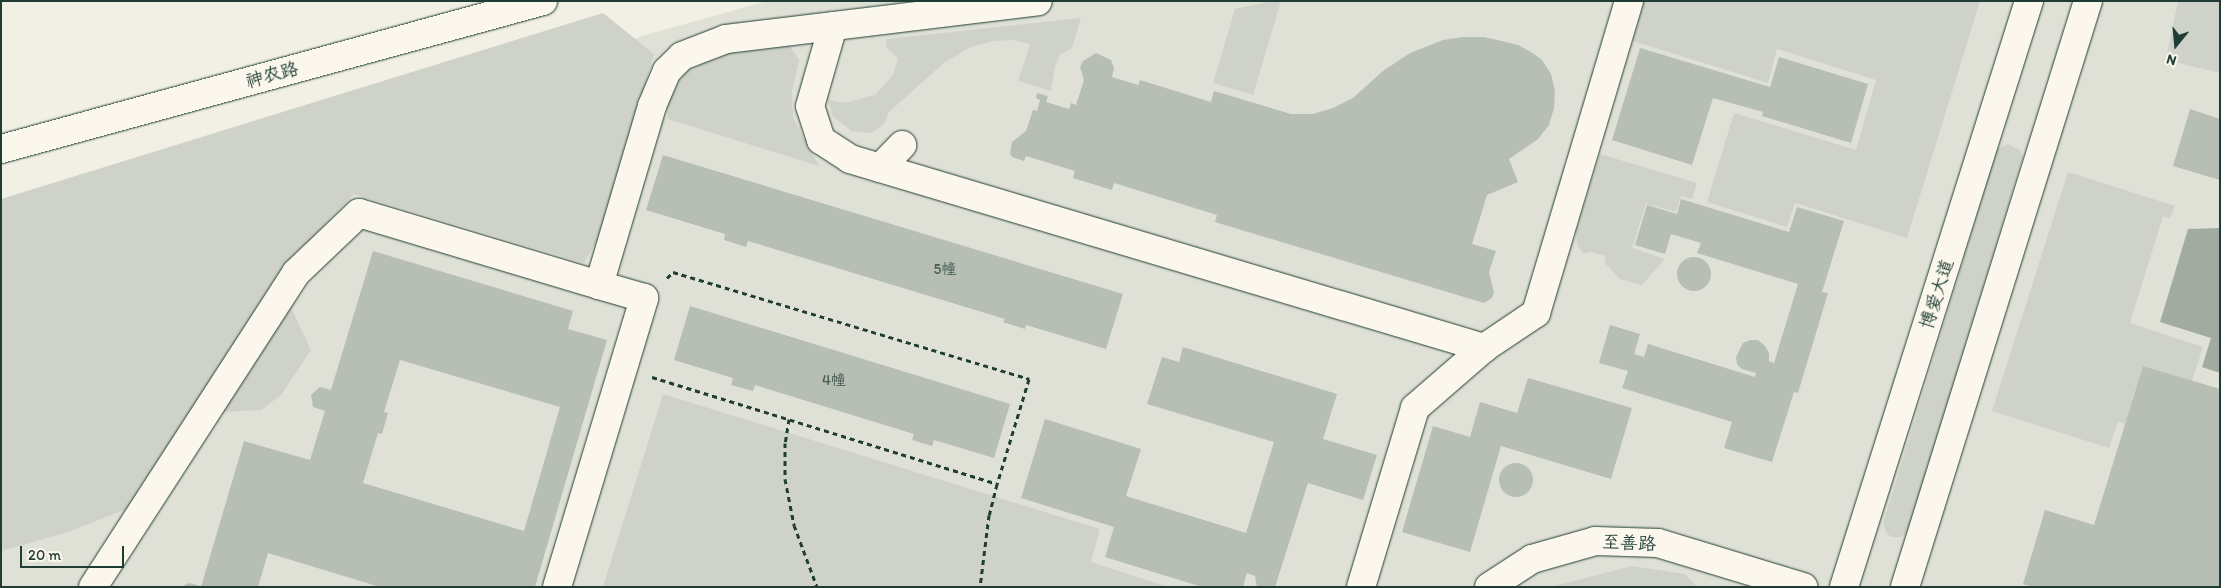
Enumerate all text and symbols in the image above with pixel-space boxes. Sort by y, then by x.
north arrow [2151,20,2201,70]
text: N [2164,50,2178,69]
street label: 神农路 [243,58,301,92]
street label: 博爱大道 [1916,256,1958,332]
house number: 5幢 [934,261,956,279]
house number: 4幢 [822,372,846,390]
street label: 至善路 [1601,531,1657,555]
scale bar [22,536,126,568]
text: 20 m [28,546,61,564]

